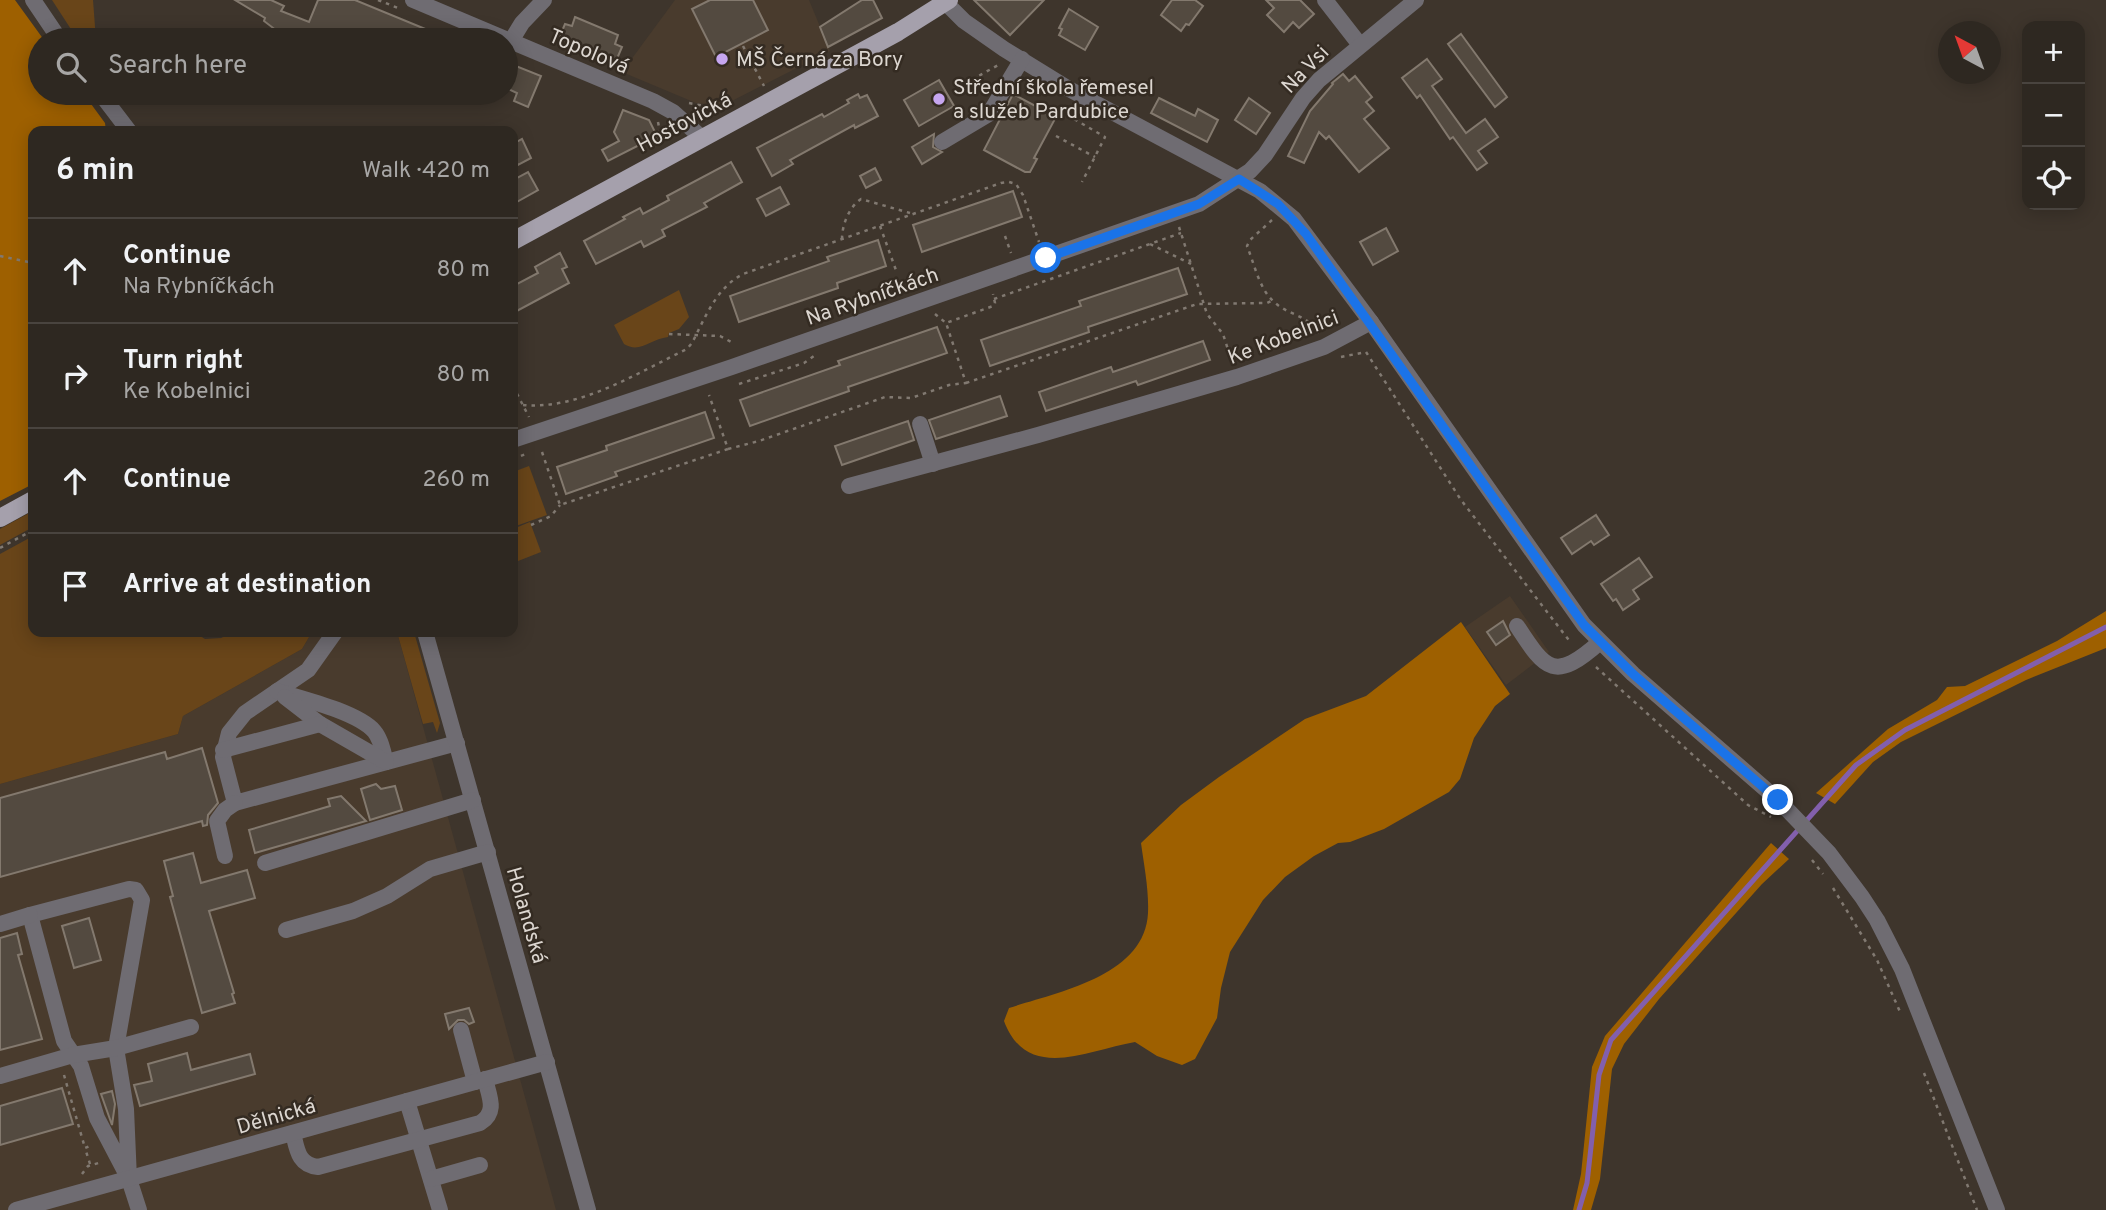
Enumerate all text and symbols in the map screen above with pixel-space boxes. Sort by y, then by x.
north arrow [1938,21,2001,84]
map controls [2022,21,2085,210]
button: + [2022,21,2085,84]
street label: Topolová [544,23,633,81]
search box [28,28,518,105]
street label: Na Vsi [1276,40,1336,100]
place label: MŠ Černá za Bory [736,46,903,74]
icon: search [52,48,90,86]
text: Search here [108,50,247,83]
marker: MŠ Černá za Bory [714,51,730,67]
place label: Střední škola řemesel a služeb Pardubice [953,75,1154,126]
button: − [2022,84,2085,147]
street label: Hostovická [632,87,737,160]
marker: Střední škola řemesel a služeb Pardubice [931,91,947,107]
button: locate [2022,147,2085,210]
text: 6 min [56,153,134,190]
text: Walk · 420 m [362,157,490,186]
text: Continue [123,240,231,273]
route start [1030,242,1061,273]
icon: ahead [56,252,94,290]
text: 80 m [437,256,490,285]
street label: Na Rybníčkách [802,262,943,333]
text: Na Rybníčkách [123,273,275,302]
street label: Ke Kobelnici [1224,305,1343,372]
text: Turn right [123,345,243,378]
icon: right [56,357,94,395]
text: 80 m [437,361,490,390]
text: Ke Kobelnici [123,378,251,407]
icon: ahead [56,462,94,500]
text: Continue [123,464,231,497]
text: 260 m [423,466,490,495]
icon: arrive [56,567,94,605]
text: Arrive at destination [123,569,371,602]
route end [1762,784,1793,815]
street label: Holandská [499,864,552,967]
street label: Dělnická [234,1093,319,1142]

